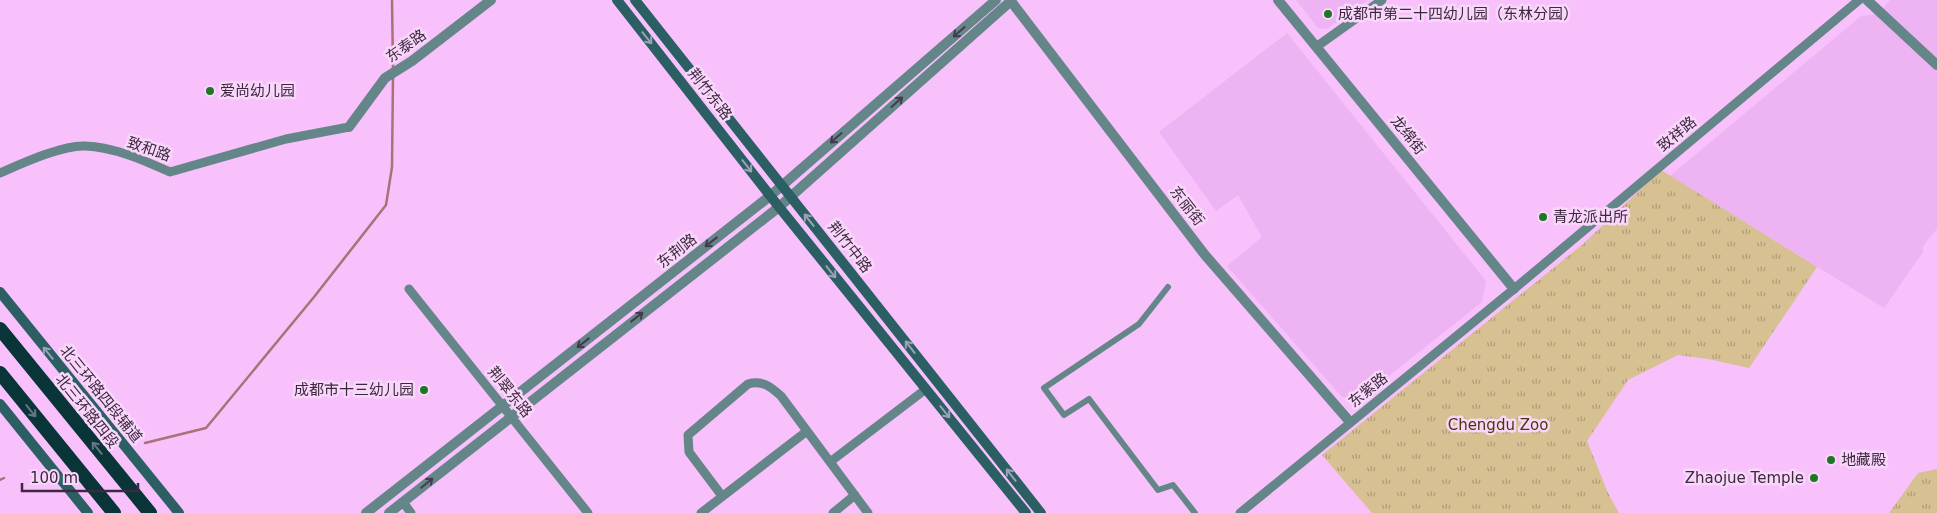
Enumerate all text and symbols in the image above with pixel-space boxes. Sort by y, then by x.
place label: 成都市第二十四幼儿园（东林分园） [1338,5,1578,23]
marker: 成都市第二十四幼儿园（东林分园） [1322,8,1334,20]
street label: 东泰路 [382,26,430,66]
one-way arrow [952,26,965,38]
one-way arrow [642,31,653,44]
street label: 荆竹东路 [684,65,736,123]
place label: 爱尚幼儿园 [220,82,295,100]
marker: 爱尚幼儿园 [204,85,216,97]
one-way arrow [890,96,903,108]
street label: 龙绵街 [1387,112,1429,158]
street label: 致祥路 [1654,113,1700,155]
street label: 致和路 [125,133,173,165]
one-way arrow [830,133,843,144]
one-way arrow [742,159,753,172]
street label: 东丽街 [1166,183,1208,229]
place label: 青龙派出所 [1553,208,1628,226]
marker: 青龙派出所 [1537,211,1549,223]
one-way arrow [804,214,815,227]
street label: 荆竹中路 [824,218,876,276]
street label: 东荆路 [654,230,700,272]
one-way arrow [705,237,718,248]
one-way arrow [826,265,837,278]
one-way arrow [630,312,643,323]
one-way arrow [577,337,590,348]
one-way arrow [905,340,915,354]
street label: 北三环路四段辅道 [56,342,146,446]
one-way arrow [43,347,54,360]
street label: 荆翠东路 [484,363,536,421]
street label: 东紫路 [1345,369,1391,411]
street label: 北三环路四段 [52,370,122,452]
place label: 成都市十三幼儿园 [294,381,414,399]
marker: 成都市十三幼儿园 [418,384,430,396]
one-way arrow [25,404,36,417]
one-way arrow [939,405,950,418]
park label: Chengdu Zoo [1448,416,1548,434]
one-way arrow [92,442,103,455]
place label: 地藏殿 [1841,451,1886,469]
marker: 地藏殿 [1825,454,1837,466]
scale bar [22,460,139,492]
text: 100 m [30,469,78,487]
one-way arrow [1005,469,1016,482]
place label: Zhaojue Temple [1685,469,1804,487]
marker: Zhaojue Temple [1808,472,1820,484]
one-way arrow [420,477,433,488]

